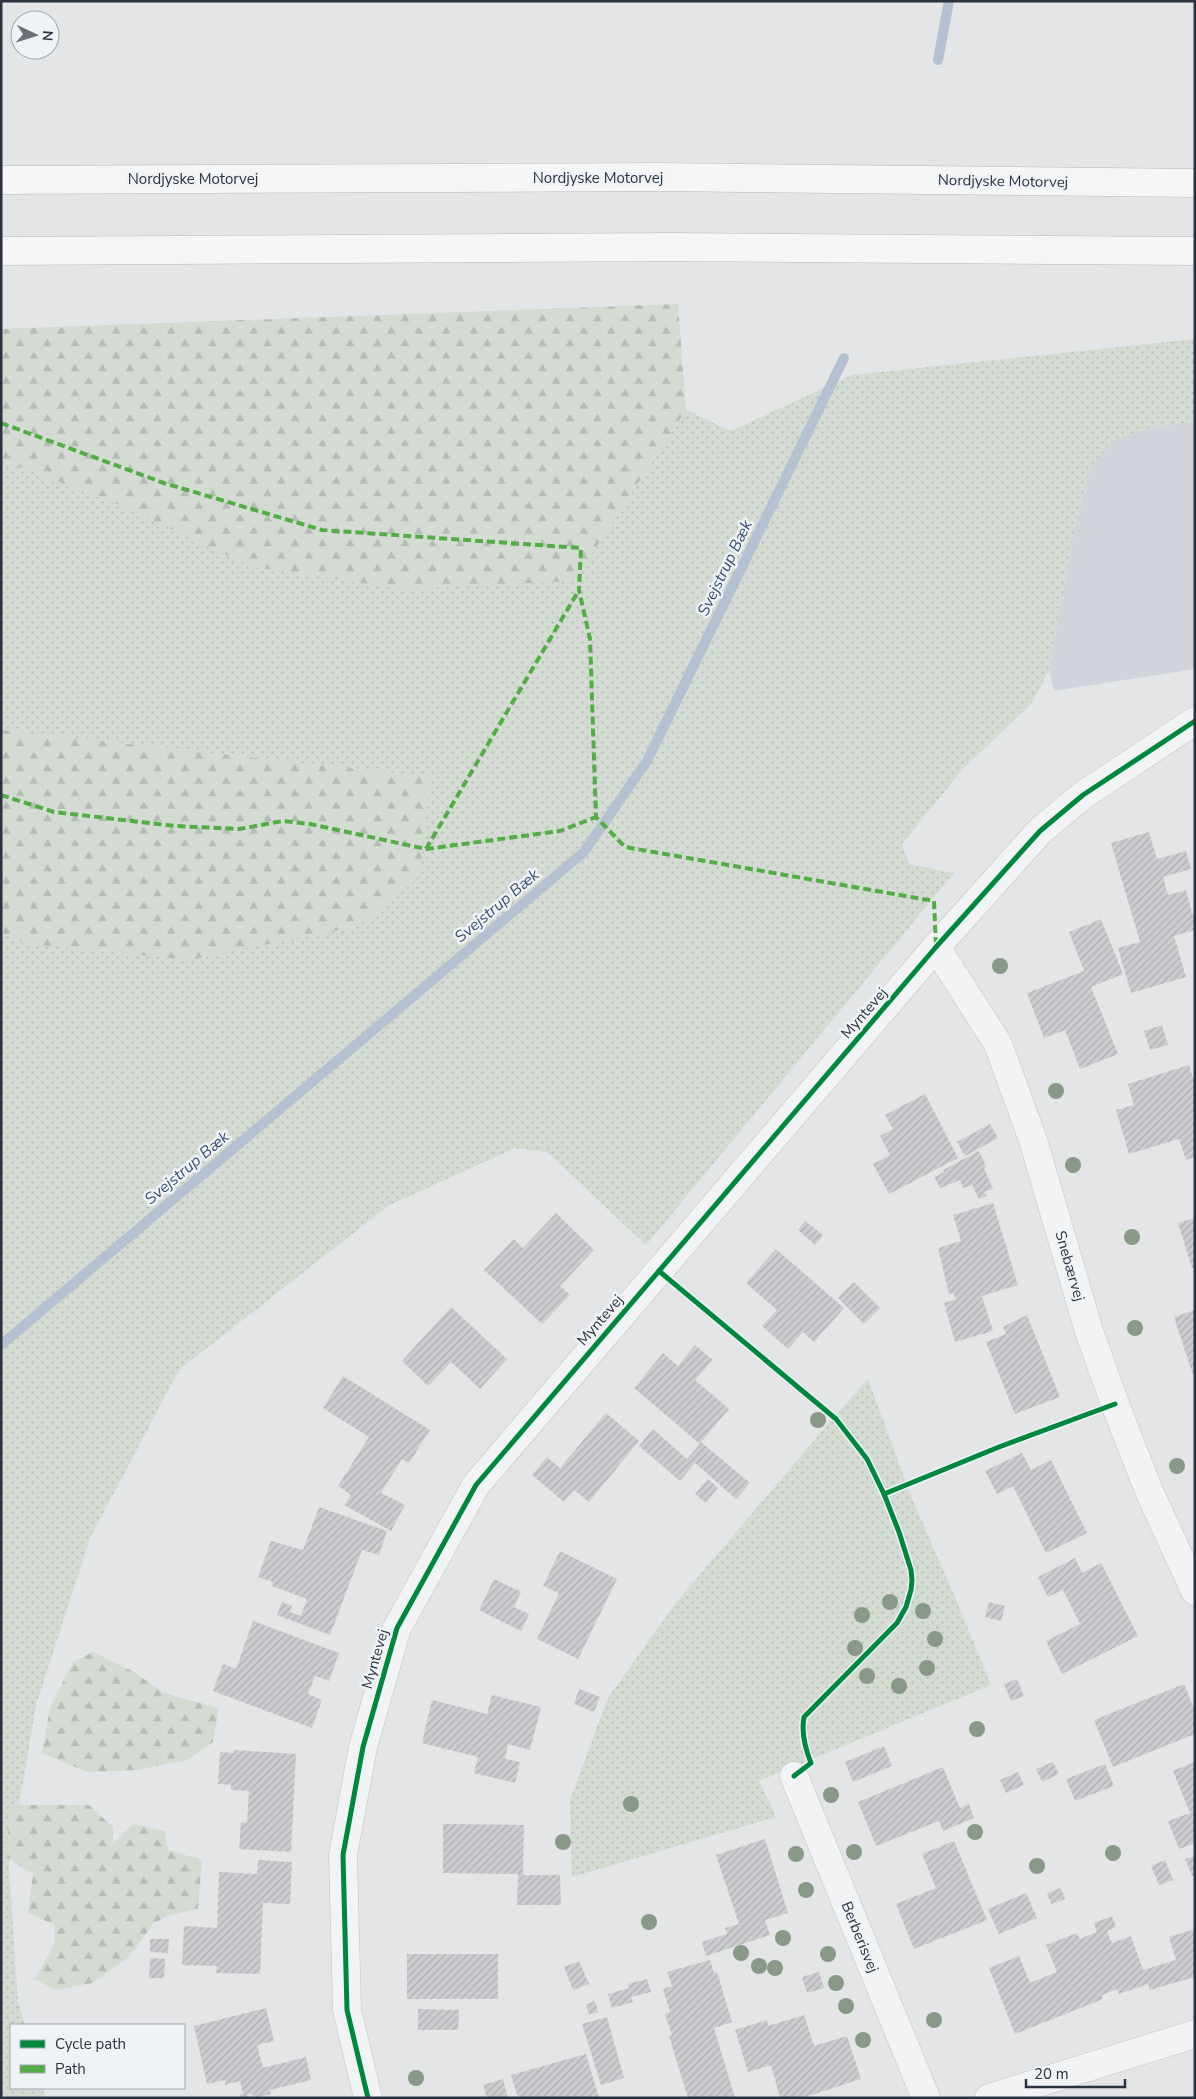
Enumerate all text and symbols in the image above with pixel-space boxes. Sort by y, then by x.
north arrow [10,10,60,60]
text: N [38,30,57,42]
street label: Nordjyske Motorvej [533,168,663,188]
street label: Nordjyske Motorvej [128,169,258,189]
street label: Nordjyske Motorvej [938,170,1068,192]
water label: Svejstrup Bæk [692,516,758,620]
water label: Svejstrup Bæk [450,863,545,948]
street label: Myntevej [836,983,892,1043]
water label: Svejstrup Bæk [140,1125,235,1210]
street label: Snebærvej [1050,1228,1090,1304]
street label: Myntevej [572,1290,628,1350]
street label: Myntevej [357,1627,393,1691]
street label: Berberisvej [837,1898,883,1976]
legend [10,2024,185,2089]
text: Cycle path [55,2034,126,2054]
scale bar [1026,2056,1125,2088]
text: Path [55,2059,86,2079]
text: 20 m [1034,2064,1069,2084]

